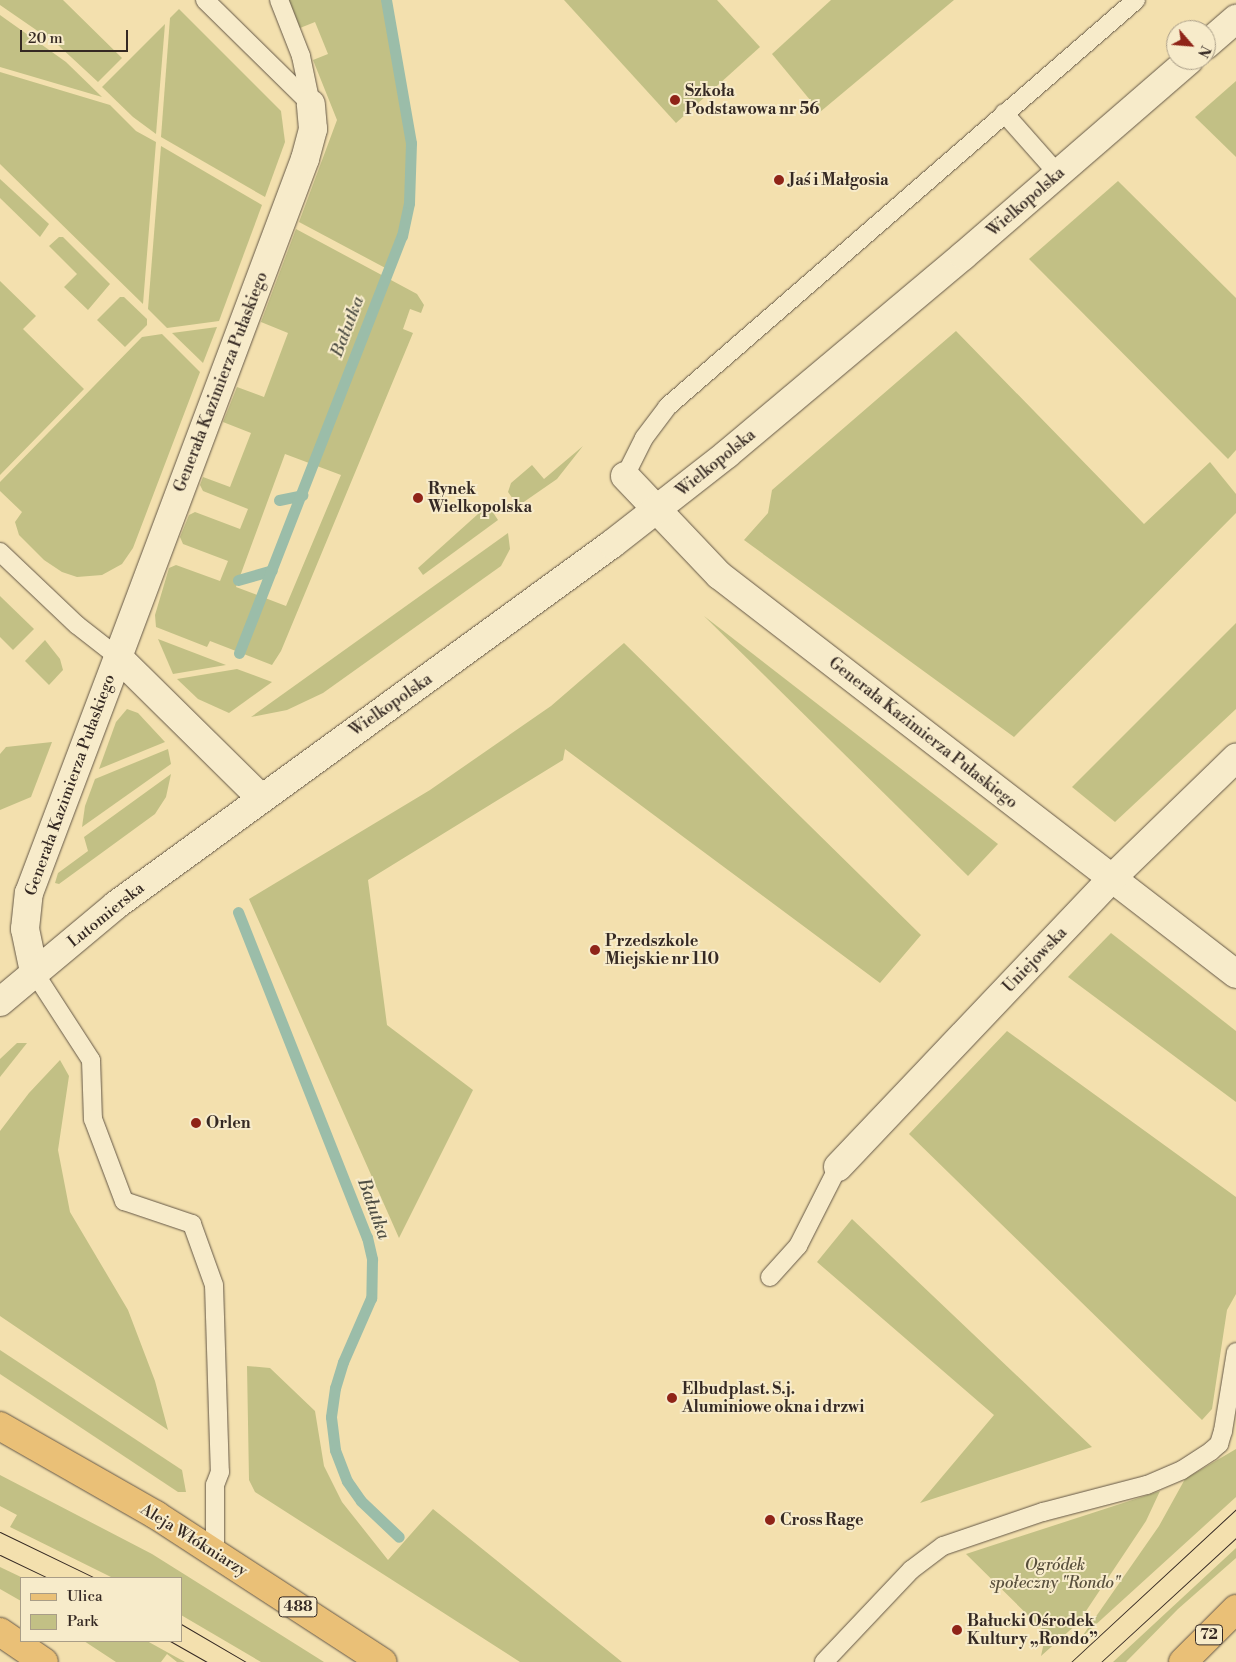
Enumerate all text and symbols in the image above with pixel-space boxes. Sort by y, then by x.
scale bar [22,20,130,52]
north arrow [1166,20,1216,70]
text: 20 m [28,29,63,48]
text: N [1193,42,1214,60]
place label: Szkoła Podstawowa nr 56 [685,81,819,119]
marker: Szkoła Podstawowa nr 56 [669,94,681,106]
street label: Wielkopolska [983,163,1069,241]
place label: Jaś i Małgosia [789,170,889,190]
marker: Jaś i Małgosia [773,174,785,186]
street label: Generała Kazimierza Pułaskiego [170,269,272,495]
water label: Bałutka [327,294,369,360]
street label: Wielkopolska [673,425,759,501]
place label: Rynek Wielkopolska [428,479,532,517]
marker: Rynek Wielkopolska [412,492,424,504]
street label: Generała Kazimierza Pułaskiego [825,653,1021,813]
street label: Wielkopolska [346,670,436,740]
street label: Generała Kazimierza Pułaskiego [21,672,119,898]
street label: Lutomierska [64,878,148,952]
street label: Uniejowska [999,923,1071,997]
place label: Przedszkole Miejskie nr 110 [605,931,719,969]
marker: Przedszkole Miejskie nr 110 [589,944,601,956]
place label: Orlen [206,1113,251,1133]
marker: Orlen [190,1117,202,1129]
water label: Bałutka [352,1176,394,1242]
place label: Elbudplast. S.j. Aluminiowe okna i drzwi [682,1379,864,1417]
marker: Elbudplast. S.j. Aluminiowe okna i drzwi [666,1392,678,1404]
street label: Aleja Włókniarzy [137,1499,251,1581]
place label: Cross Rage [780,1510,864,1530]
marker: Cross Rage [764,1514,776,1526]
park label: Ogródek społeczny "Rondo" [990,1555,1120,1593]
legend [20,1577,182,1642]
text: Ulica [67,1587,103,1606]
road number: 488 [278,1594,318,1620]
place label: Bałucki Ośrodek Kultury „Rondo” [967,1611,1098,1649]
text: Park [67,1612,98,1631]
road number: 72 [1194,1622,1224,1648]
marker: Bałucki Ośrodek Kultury „Rondo” [951,1624,963,1636]

